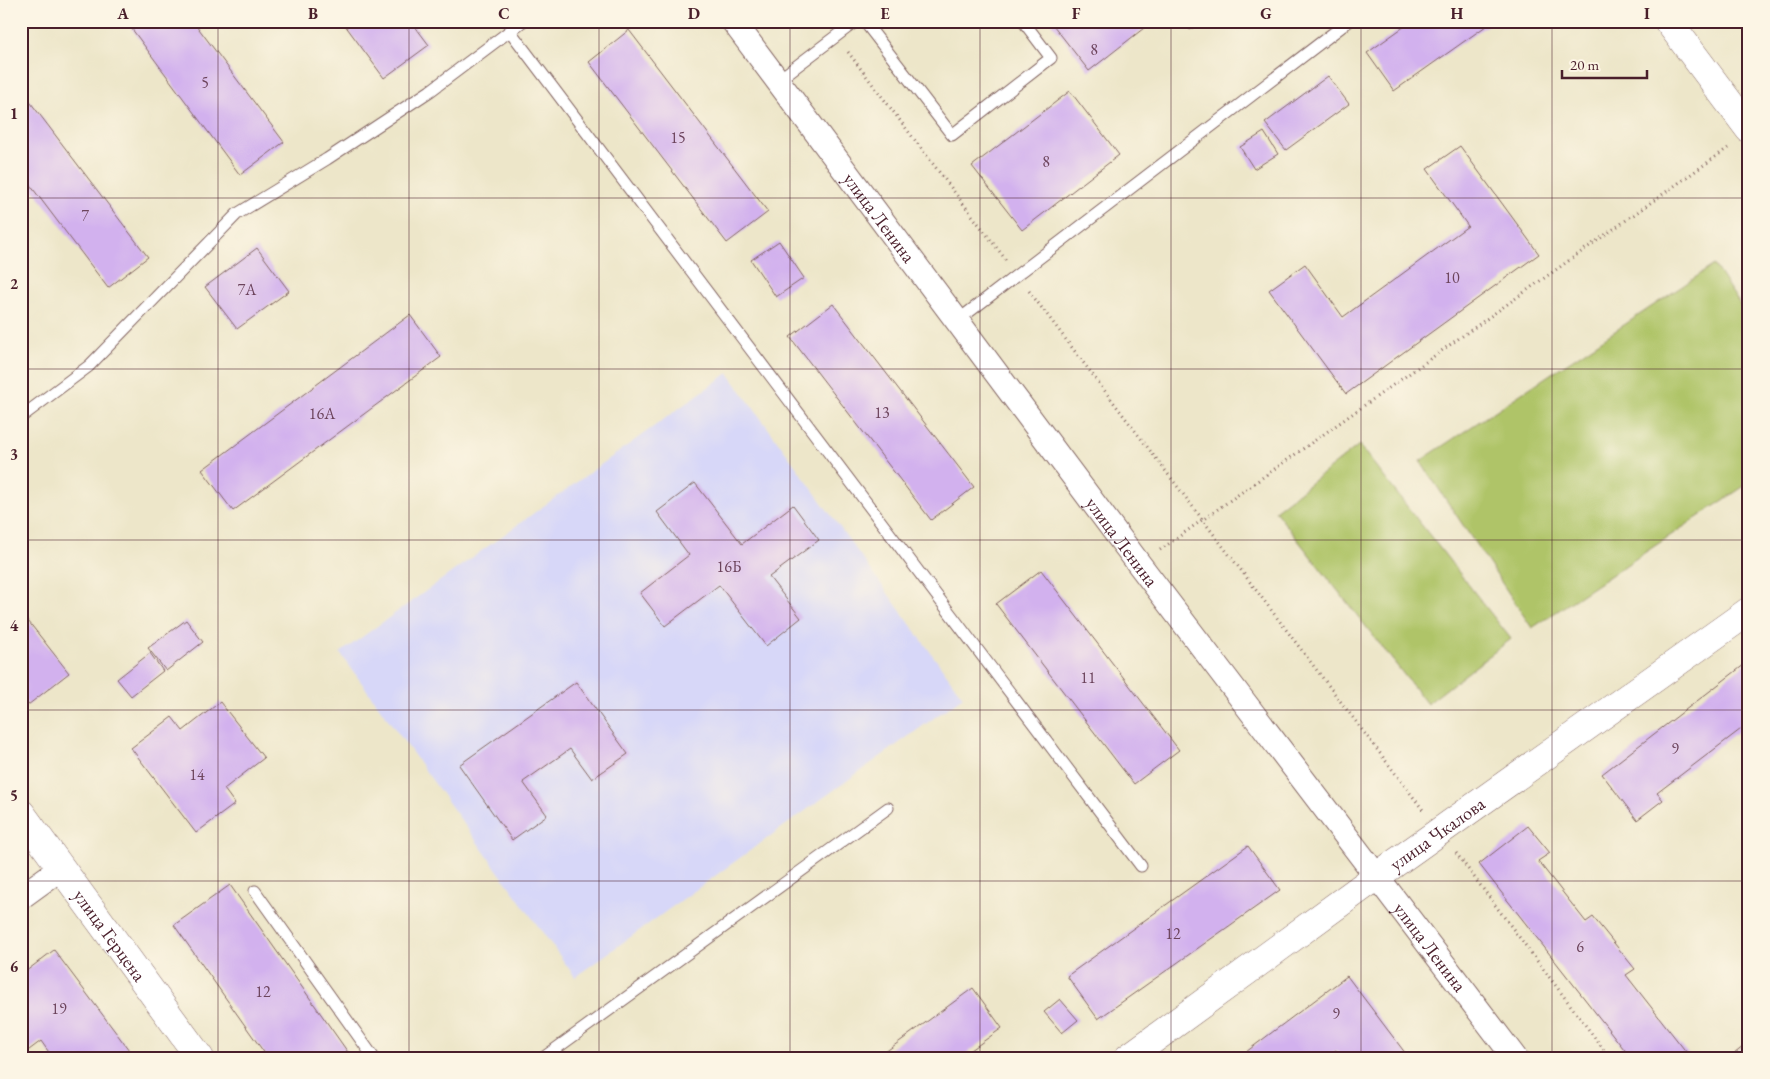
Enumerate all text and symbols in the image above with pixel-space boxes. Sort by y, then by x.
text: A [116,3,129,24]
text: B [308,3,318,24]
text: C [498,3,510,24]
text: D [688,3,700,24]
text: E [880,3,890,24]
text: F [1072,3,1081,24]
text: G [1260,3,1272,24]
text: H [1451,3,1464,24]
text: I [1644,3,1650,24]
house number: 8 [1090,39,1098,60]
scale bar [1562,48,1648,80]
text: 20 m [1570,55,1599,74]
house number: 5 [201,72,209,93]
text: 1 [10,103,18,124]
house number: 15 [670,127,686,148]
house number: 8 [1042,151,1050,172]
street label: улица Ленина [837,167,921,268]
house number: 7 [81,205,89,226]
house number: 10 [1444,267,1460,288]
text: 2 [10,273,19,294]
house number: 7А [238,279,257,300]
house number: 13 [874,402,890,423]
house number: 16А [309,403,336,424]
text: 3 [10,444,18,465]
street label: улица Ленина [1080,492,1164,592]
house number: 16Б [717,556,741,577]
text: 4 [10,615,19,636]
house number: 11 [1080,667,1096,688]
house number: 9 [1671,738,1679,759]
house number: 14 [189,764,205,785]
text: 5 [10,785,18,806]
street label: улица Чкалова [1384,791,1490,876]
street label: улица Герцена [68,884,152,987]
street label: улица Ленина [1388,897,1472,997]
house number: 12 [1165,923,1181,944]
house number: 6 [1576,936,1584,957]
text: 6 [10,956,19,977]
house number: 12 [255,981,271,1002]
house number: 19 [51,998,67,1019]
house number: 9 [1332,1003,1340,1024]

